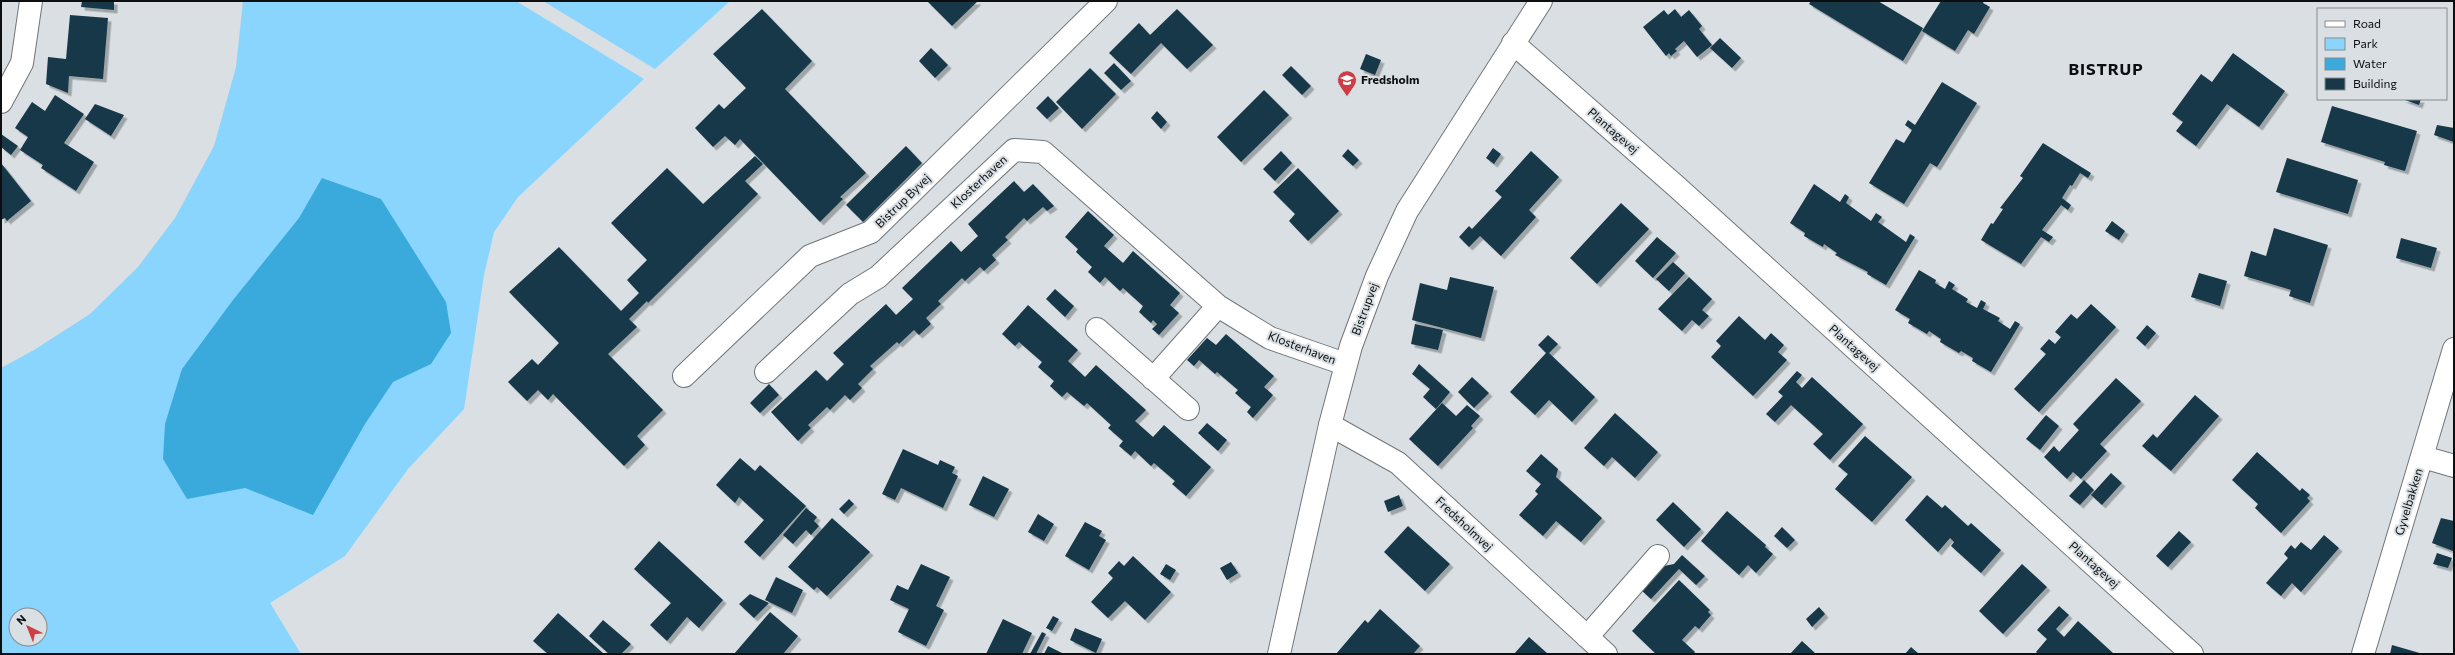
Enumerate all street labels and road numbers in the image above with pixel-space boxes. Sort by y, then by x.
street label: Plantagevej [1585,104,1642,156]
street label: Klosterhaven [947,152,1009,211]
street label: Bistrup Byvej [872,170,933,230]
street label: Bistrupvej [1348,280,1380,337]
street label: Plantagevej [1827,321,1883,373]
street label: Klosterhaven [1266,328,1338,366]
street label: Gyvelbakken [2391,466,2425,537]
street label: Fredsholmvej [1433,493,1496,553]
street label: Plantagevej [2067,538,2123,590]

